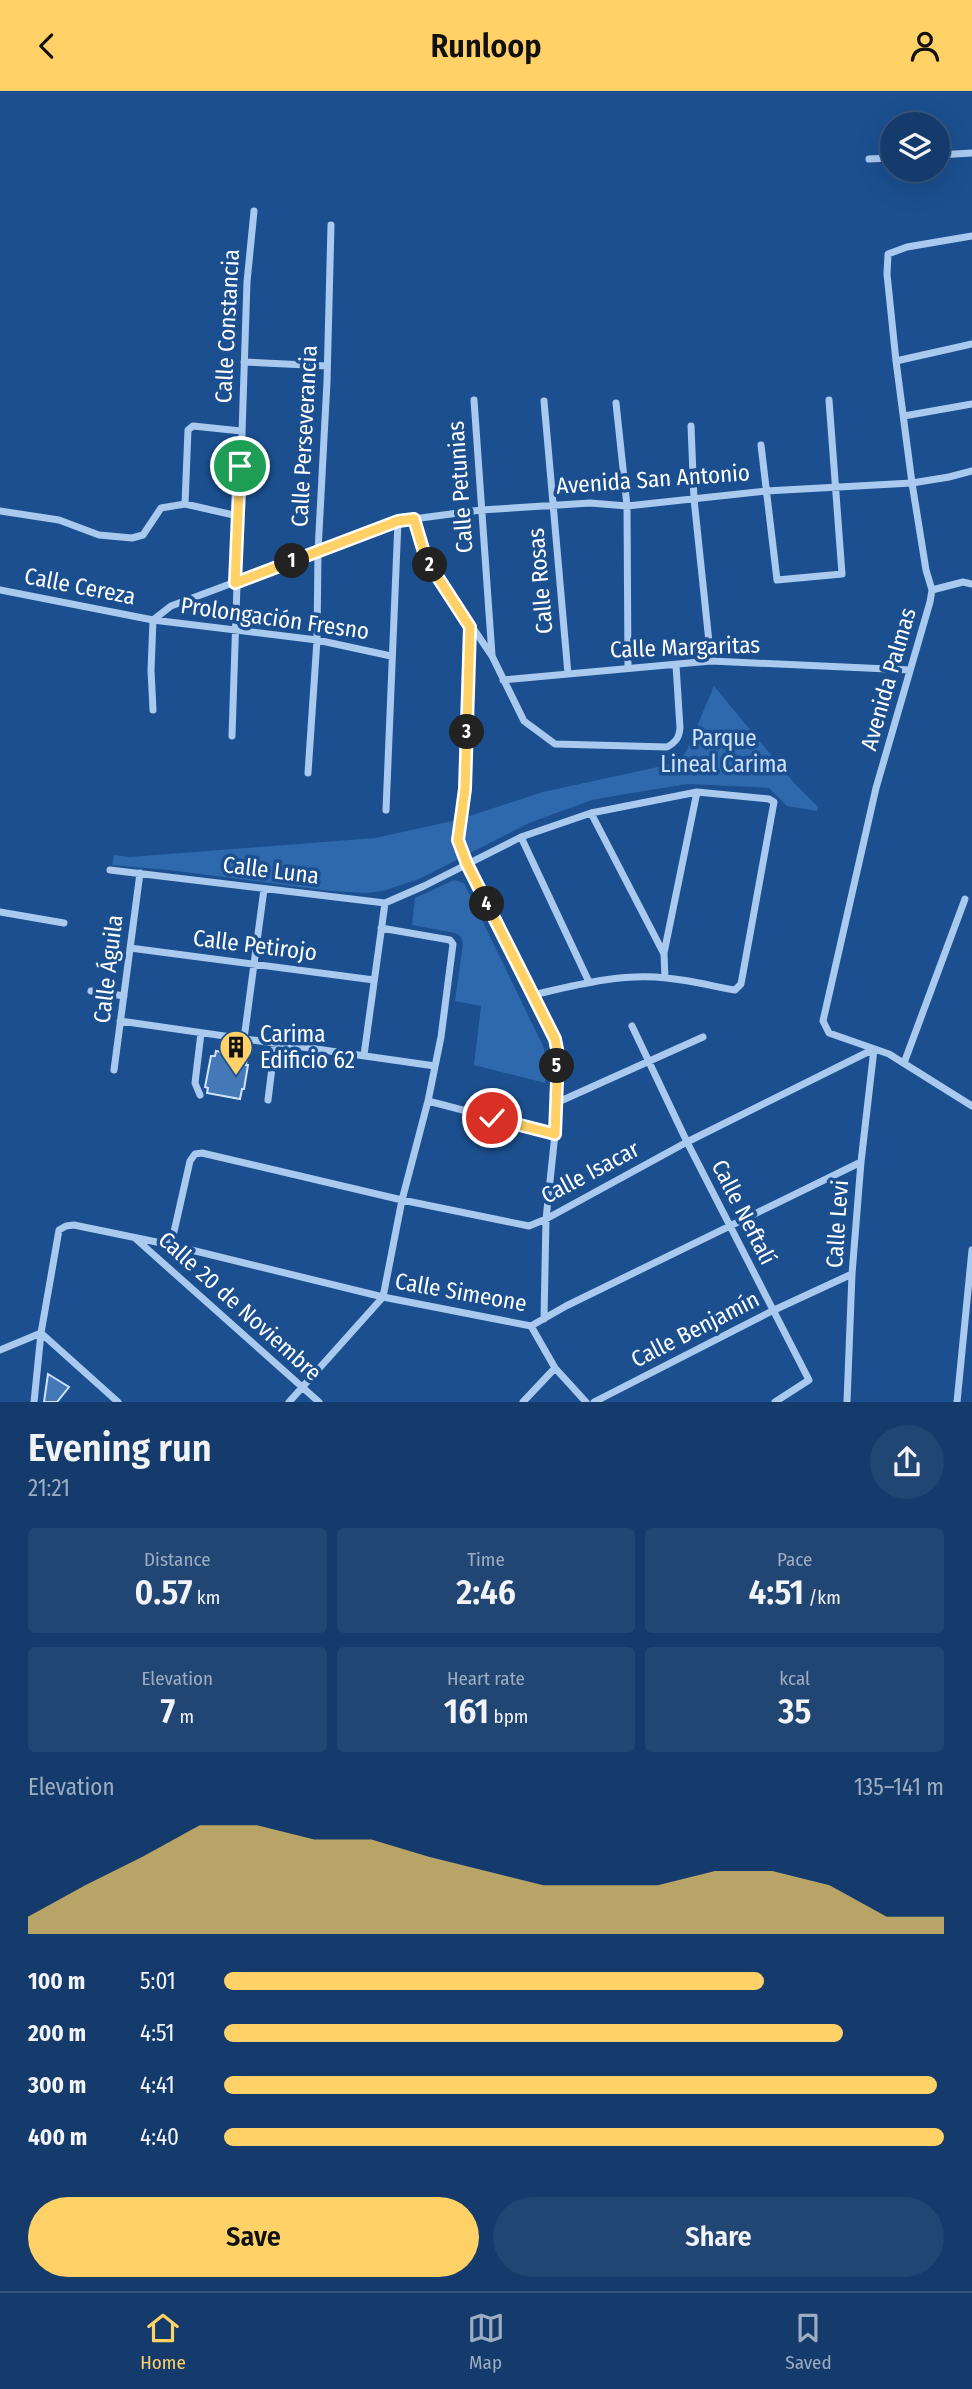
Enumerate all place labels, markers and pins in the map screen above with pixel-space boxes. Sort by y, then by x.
pin [210,436,270,496]
pin: 1 [274,543,310,579]
pin: 2 [412,547,448,582]
pin: 3 [449,715,484,749]
pin: 4 [470,887,504,921]
place label: Carima Edificio 62 [260,1020,355,1074]
building icon: Carima Edificio 62 [217,1028,255,1077]
pin: 5 [540,1049,574,1083]
pin [462,1088,522,1148]

